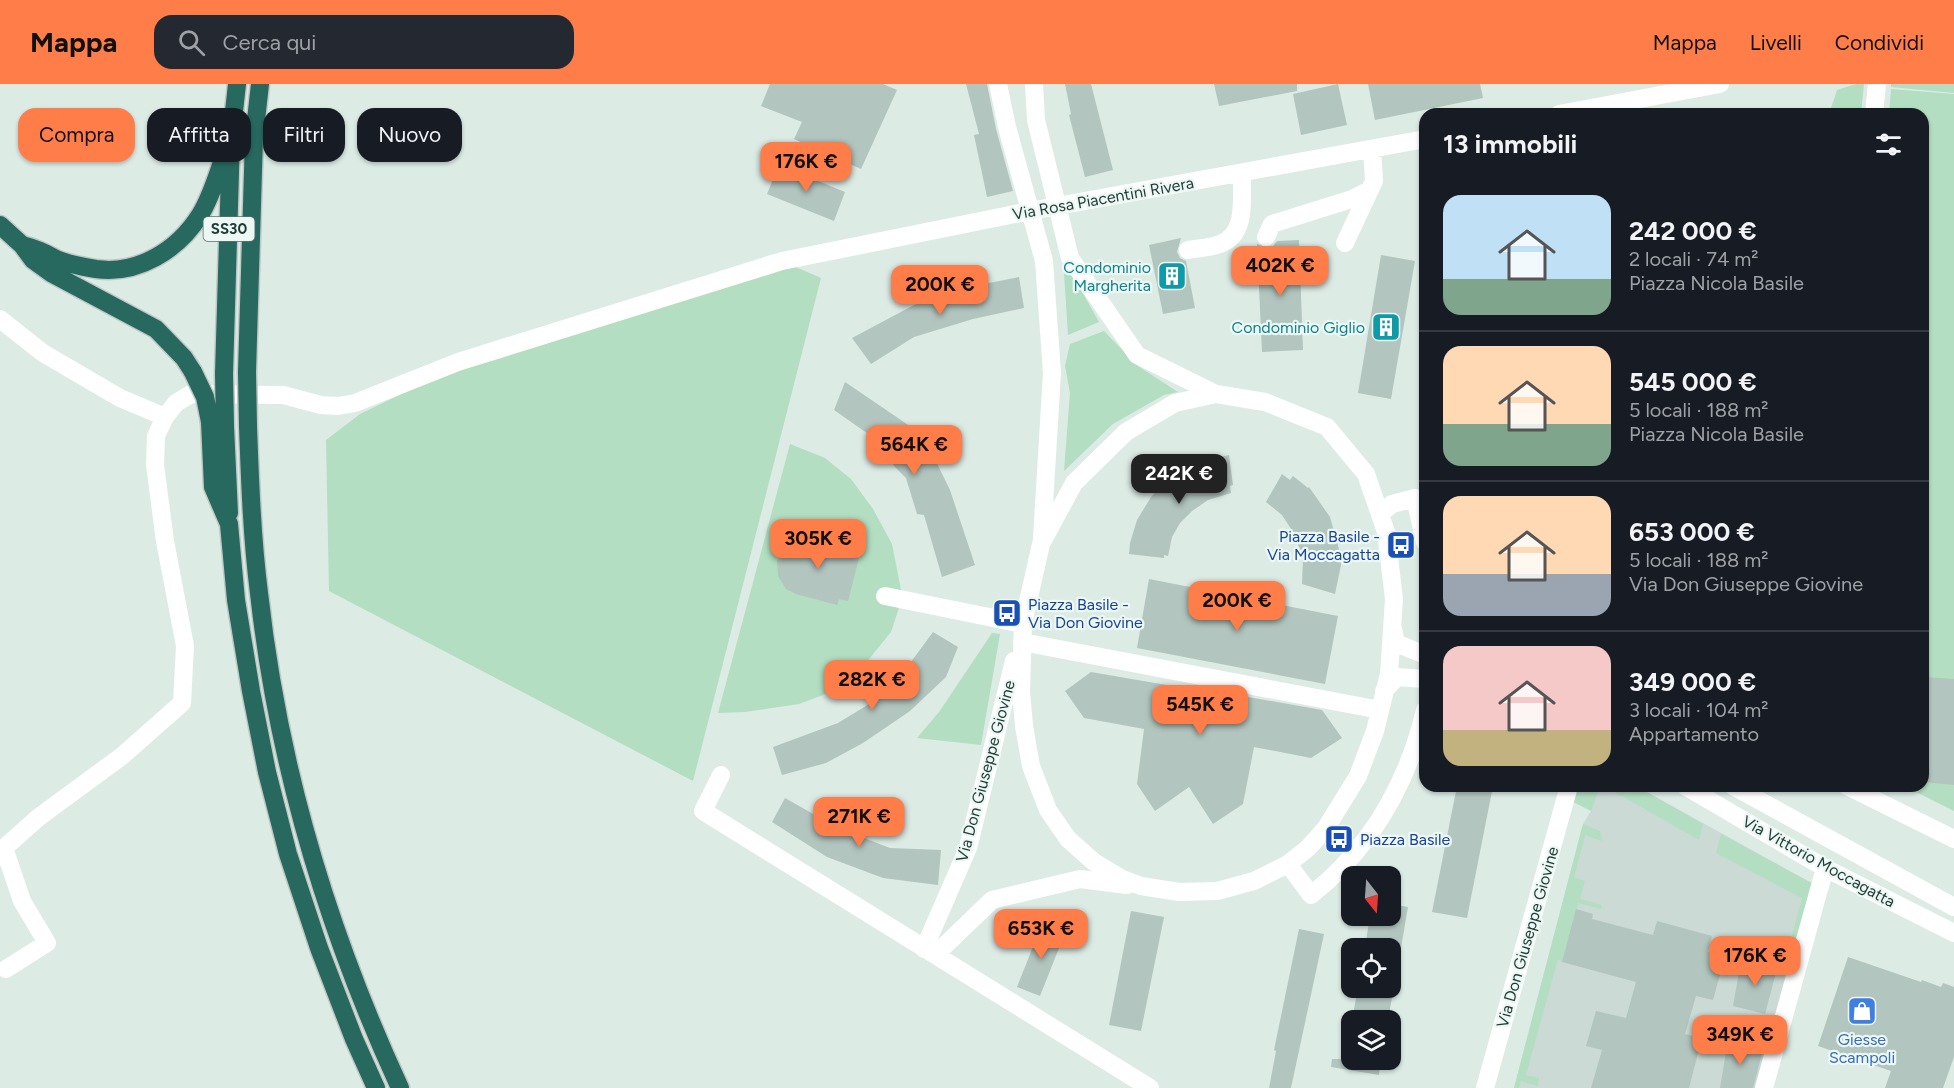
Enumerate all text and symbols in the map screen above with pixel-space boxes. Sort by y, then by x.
search box [154,15,574,69]
text: Mappa [30,25,118,59]
icon: search [175,26,208,59]
text: Cerca qui [223,29,316,56]
text: Mappa [1653,30,1717,55]
text: Livelli [1750,30,1802,55]
text: Condividi [1835,30,1924,55]
chip: Compra [18,108,135,162]
chip: Affitta [147,108,251,162]
chip: Filtri [263,108,345,162]
chip: Nuovo [357,108,462,162]
text: 13 immobili [1443,128,1577,160]
icon: filters [1872,128,1905,161]
pin: 176K € [757,142,855,193]
text: 176K € [774,149,838,173]
street label: Via Rosa Piacentini Rivera [1011,173,1195,224]
text: 242 000 € [1629,215,1757,247]
road number: SS30 [204,217,254,241]
icon: home [1491,219,1563,291]
pin: 402K € [1231,246,1329,297]
text: 2 locali · 74 m² [1629,247,1758,271]
text: 402K € [1245,253,1315,277]
place label: Condominio Margherita [1063,258,1151,295]
building icon: Condominio Margherita [1156,260,1188,292]
pin: 200K € [891,265,989,316]
text: Piazza Nicola Basile [1629,271,1804,295]
text: 200K € [905,272,975,296]
building icon: Condominio Giglio [1370,311,1402,343]
place label: Condominio Giglio [1232,318,1365,337]
text: 545 000 € [1629,366,1757,398]
icon: home [1491,370,1563,442]
text: 5 locali · 188 m² [1629,398,1768,422]
text: Piazza Nicola Basile [1629,422,1804,446]
pin: 564K € [865,425,963,476]
text: 564K € [880,432,948,456]
pin: 242K € [1130,454,1228,505]
text: 242K € [1145,461,1213,485]
text: 653 000 € [1629,516,1755,548]
pin: 305K € [769,519,867,570]
icon: home [1491,520,1563,592]
text: 305K € [784,526,852,550]
place label: Piazza Basile - Via Moccagatta [1267,527,1380,564]
bus stop icon: Piazza Basile - Via Moccagatta [1385,529,1417,561]
text: 5 locali · 188 m² [1629,548,1768,572]
text: Via Don Giuseppe Giovine [1629,572,1863,596]
pin: 200K € [1188,581,1286,632]
text: 200K € [1202,588,1272,612]
place label: Piazza Basile - Via Don Giovine [1028,595,1143,632]
bus stop icon: Piazza Basile - Via Don Giovine [991,597,1023,629]
pin: 282K € [823,660,921,711]
text: 349 000 € [1629,666,1756,698]
text: 282K € [838,667,906,691]
icon: home [1491,670,1563,742]
street label: Via Don Giuseppe Giovine [952,678,1019,864]
pin: 545K € [1151,685,1249,736]
text: 545K € [1166,692,1234,716]
text: 3 locali · 104 m² [1629,698,1769,722]
text: Appartamento [1629,722,1759,746]
pin: 271K € [810,797,908,848]
text: 271K € [827,804,891,828]
street label: Via Vittorio Moccagatta [1739,812,1898,911]
bus stop icon: Piazza Basile [1323,823,1355,855]
place label: Piazza Basile [1360,830,1451,849]
street label: Via Don Giuseppe Giovine [1493,844,1562,1030]
north arrow [1341,866,1401,926]
map controls [1341,866,1401,1070]
pin: 653K € [992,909,1090,960]
text: 653K € [1008,916,1074,940]
pin: 176K € [1706,936,1804,987]
button: locate [1341,938,1401,998]
text: 176K € [1723,943,1787,967]
shop icon: Giesse Scampoli [1846,995,1878,1027]
button: layers [1341,1010,1401,1070]
pin: 349K € [1691,1015,1789,1066]
text: 349K € [1706,1022,1774,1046]
place label: Giesse Scampoli [1829,1030,1895,1067]

